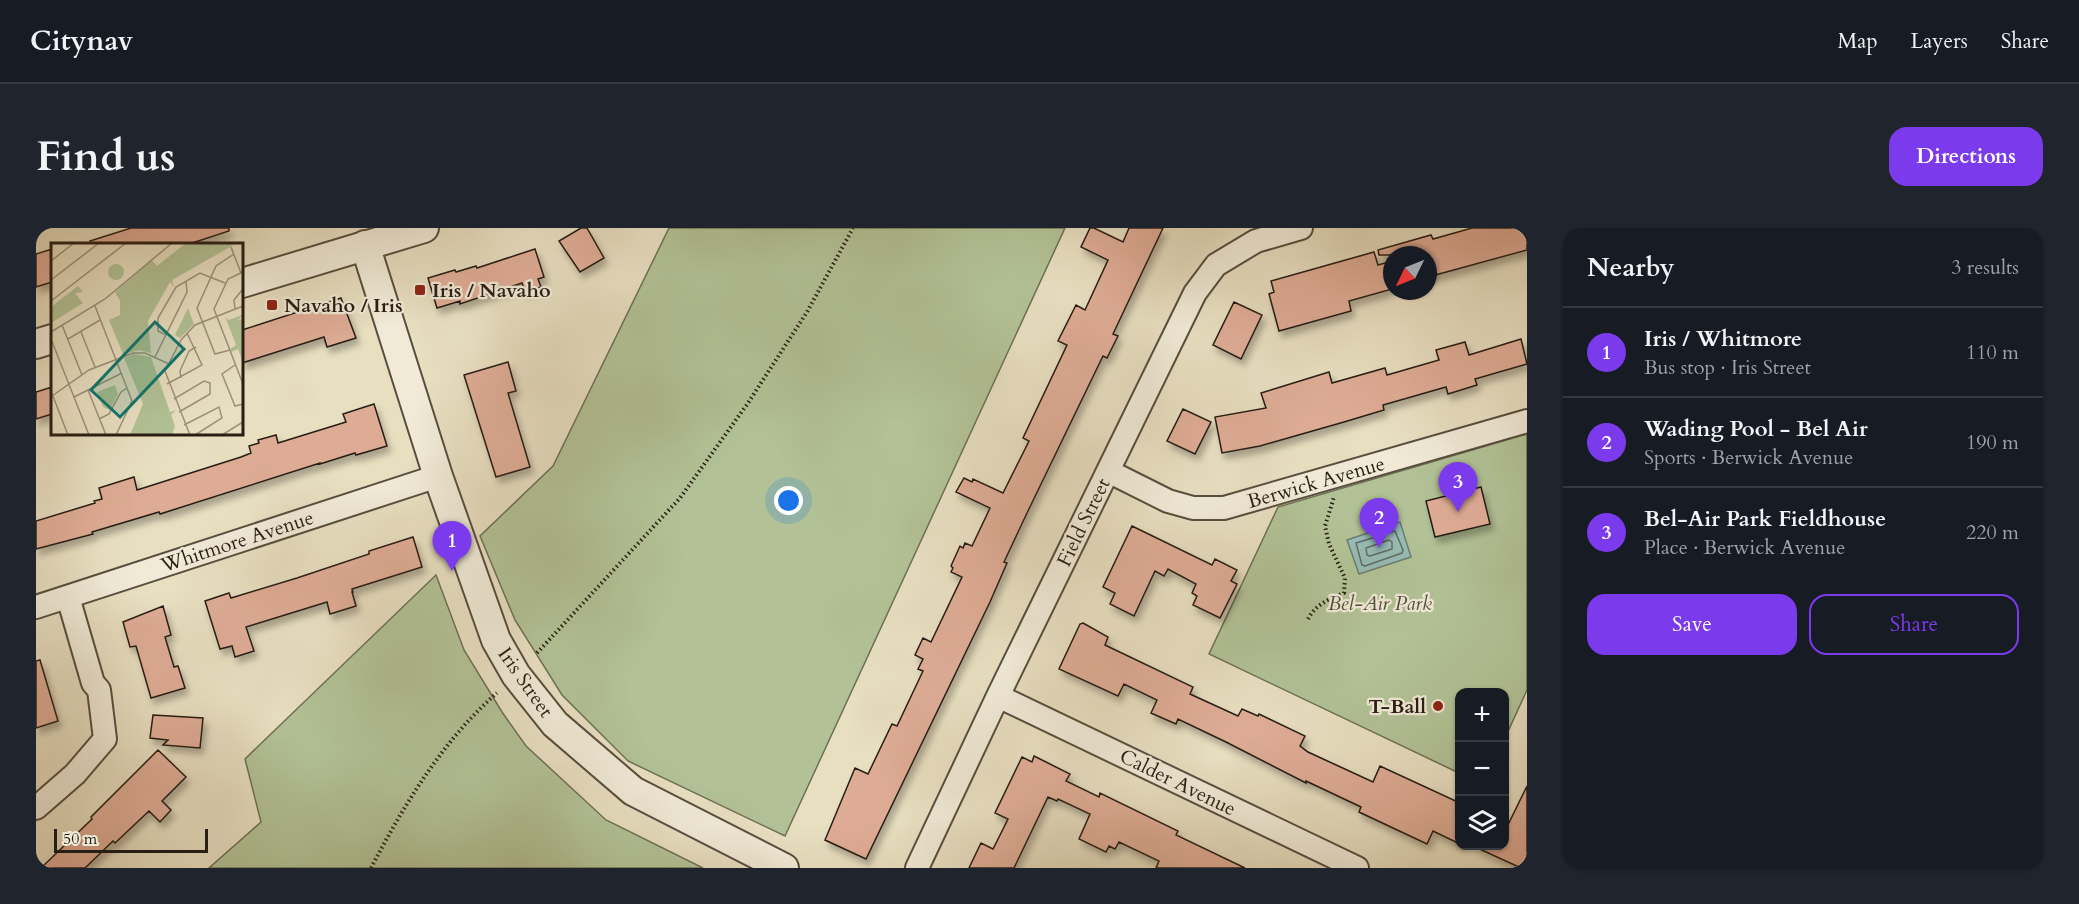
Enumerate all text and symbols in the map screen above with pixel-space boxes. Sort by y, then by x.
text: Citynav [30,22,133,60]
text: Map [1838,27,1878,56]
text: Layers [1911,27,1968,56]
text: Share [2001,27,2049,56]
button: Directions [1889,127,2043,186]
text: Find us [36,128,176,185]
inset map [51,243,243,435]
north arrow [1383,246,1437,300]
text: Nearby [1587,250,1675,285]
text: 3 results [1951,254,2019,281]
place label: Iris / Navaho [432,277,551,304]
marker: Iris / Navaho [413,283,427,297]
place label: Navaho / Iris [284,292,403,319]
marker: Navaho / Iris [265,298,279,312]
text: Iris / Whitmore [1644,324,1802,354]
text: 1 [1601,339,1612,366]
text: 110 m [1966,339,2019,366]
text: Bus stop · Iris Street [1644,354,1811,381]
text: Wading Pool - Bel Air [1644,414,1868,444]
text: 2 [1601,429,1612,456]
text: 190 m [1966,429,2019,456]
text: Sports · Berwick Avenue [1644,444,1853,471]
street label: Berwick Avenue [1244,450,1388,515]
pin: 3 [1438,462,1478,512]
street label: Field Street [1050,473,1117,571]
your location [774,486,803,515]
pin: 2 [1360,498,1398,548]
street label: Whitmore Avenue [156,504,317,579]
text: Bel-Air Park Fieldhouse [1644,504,1886,534]
text: 3 [1601,519,1612,546]
text: 220 m [1966,519,2019,546]
pin: 1 [432,522,472,571]
text: Place · Berwick Avenue [1644,534,1845,561]
park label: Bel-Air Park [1328,590,1432,617]
button: Save [1587,594,1797,655]
button: Share [1809,594,2019,655]
street label: Iris Street [492,642,560,723]
map controls [1455,688,1509,850]
button: + [1455,688,1509,742]
place label: T-Ball [1368,693,1426,720]
marker: T-Ball [1431,699,1445,713]
button: − [1455,742,1509,796]
street label: Calder Avenue [1115,743,1240,822]
button: layers [1455,796,1509,850]
scale bar [54,826,208,854]
text: 50 m [63,828,97,850]

